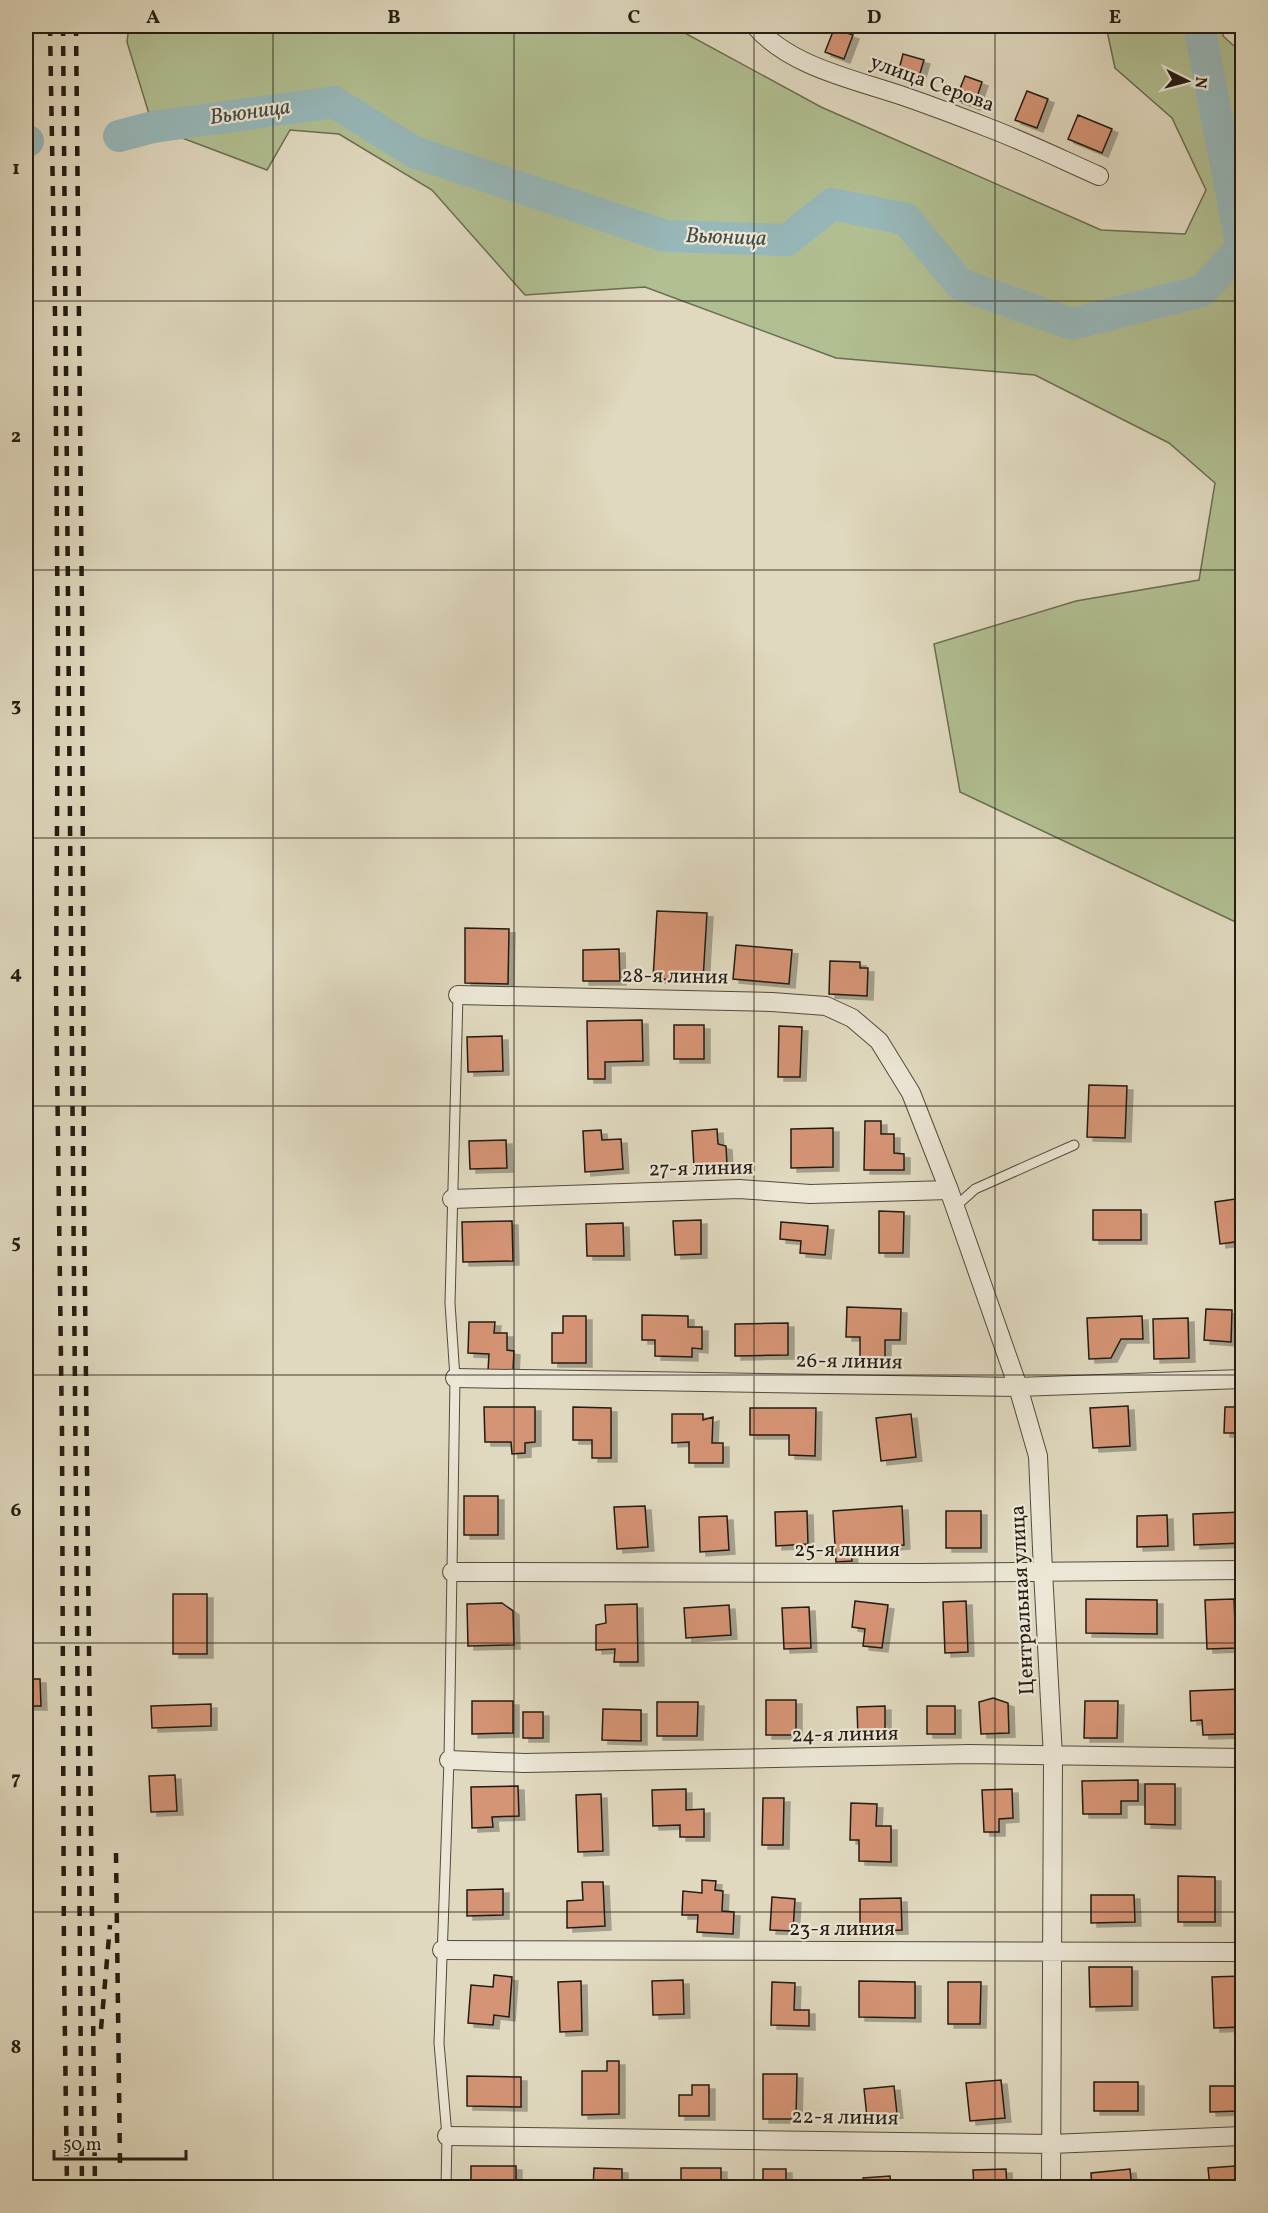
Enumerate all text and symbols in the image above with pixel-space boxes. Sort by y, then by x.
text: A [146,4,160,32]
text: B [387,4,401,32]
text: C [628,4,641,32]
text: D [867,4,881,32]
text: E [1109,4,1121,32]
street label: улица Серова [866,48,998,120]
north arrow [1157,51,1217,111]
text: N [1188,75,1211,90]
water label: Вьюница [208,92,292,134]
text: 1 [12,155,20,183]
water label: Вьюница [685,221,767,255]
text: 2 [11,423,21,451]
text: 3 [11,692,21,720]
text: 4 [10,960,22,988]
street label: 28-я линия [621,962,729,992]
street label: 27-я линия [648,1154,754,1184]
text: 5 [11,1229,21,1257]
street label: 26-я линия [795,1347,903,1377]
text: 6 [11,1497,22,1525]
street label: Центральная улица [1004,1504,1042,1696]
street label: 25-я линия [794,1536,900,1565]
street label: 24-я линия [791,1720,899,1750]
text: 7 [11,1765,21,1793]
street label: 23-я линия [789,1915,895,1944]
text: 8 [11,2034,21,2062]
street label: 22-я линия [791,2103,899,2133]
scale bar [54,2123,186,2161]
text: 50 m [63,2133,102,2158]

